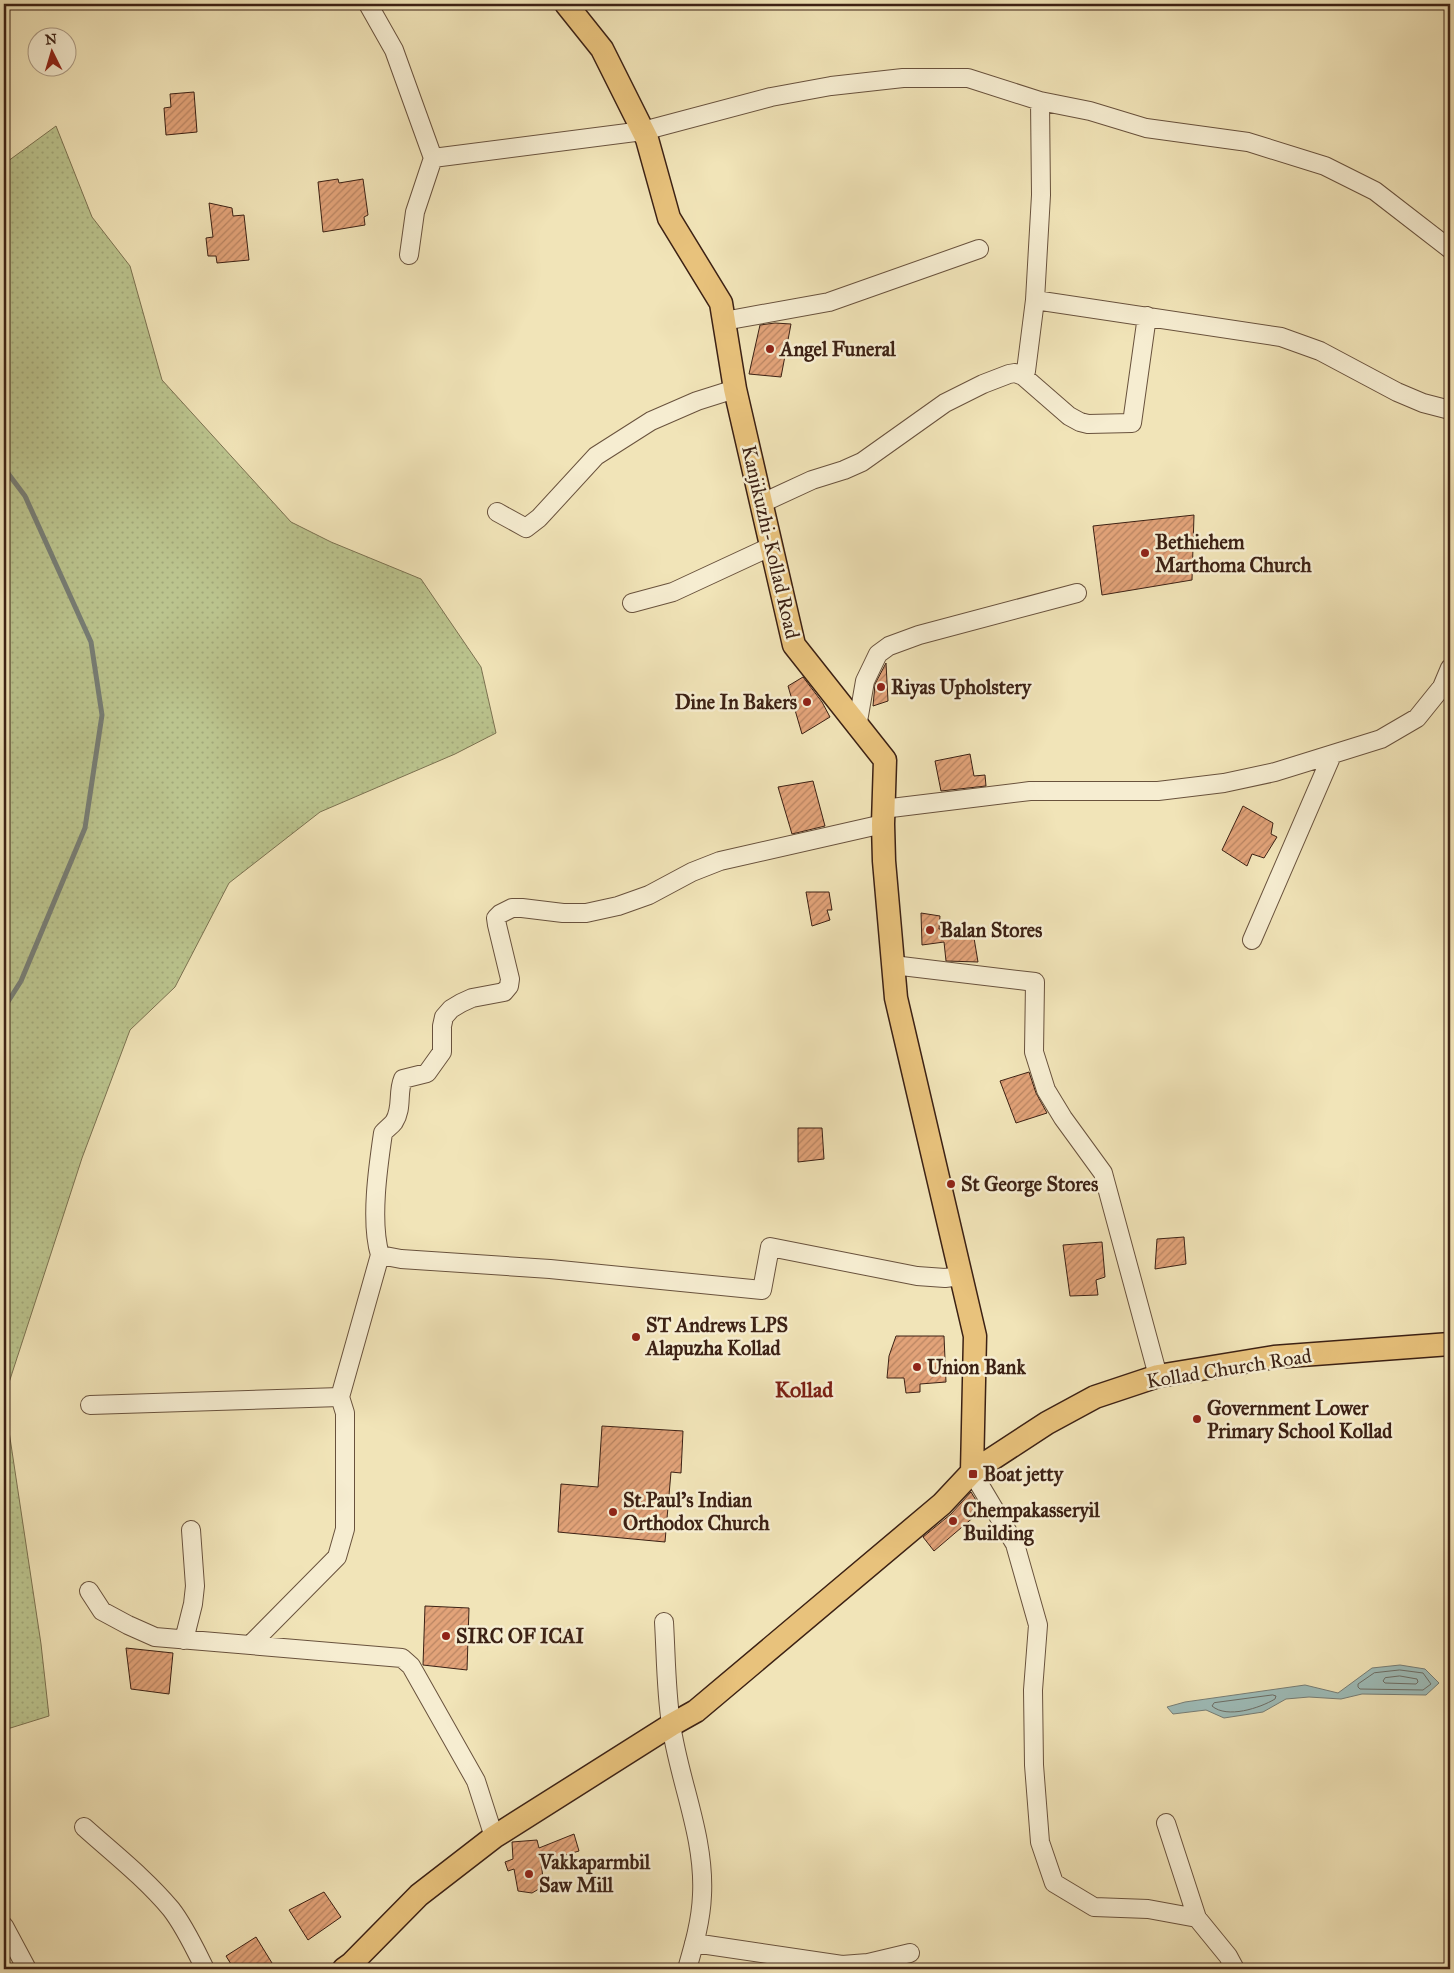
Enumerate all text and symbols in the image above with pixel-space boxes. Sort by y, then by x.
north arrow [28,28,78,78]
text: N [44,31,58,49]
place label: Angel Funeral [778,337,896,362]
marker: Angel Funeral [764,343,776,355]
street label: Kanjikuzhi-Kollad Road [737,443,805,641]
place label: Bethiehem Marthoma Church [1155,530,1313,577]
marker: Bethiehem Marthoma Church [1139,547,1151,559]
place label: Riyas Upholstery [891,675,1033,700]
marker: Riyas Upholstery [875,681,887,693]
place label: Dine In Bakers [675,690,798,714]
marker: Dine In Bakers [801,696,813,708]
place label: Balan Stores [940,918,1043,942]
marker: Balan Stores [924,924,936,936]
place label: St George Stores [961,1172,1099,1197]
marker: St George Stores [945,1178,957,1190]
place label: ST Andrews LPS Alapuzha Kollad [644,1313,788,1361]
marker: ST Andrews LPS Alapuzha Kollad [630,1331,642,1343]
street label: Kollad Church Road [1145,1343,1313,1393]
place label: Union Bank [927,1355,1026,1379]
marker: Union Bank [911,1361,923,1373]
district label: Kollad [775,1376,834,1403]
place label: Government Lower Primary School Kollad [1207,1396,1393,1444]
marker: Government Lower Primary School Kollad [1191,1413,1203,1425]
place label: Boat jetty [983,1462,1065,1487]
marker: Boat jetty [967,1468,979,1480]
place label: St.Paul's Indian Orthodox Church [623,1488,771,1535]
place label: Chempakasseryil Building [963,1498,1100,1546]
marker: St.Paul's Indian Orthodox Church [607,1506,619,1518]
marker: Chempakasseryil Building [947,1515,959,1527]
place label: SIRC OF ICAI [456,1624,585,1648]
marker: SIRC OF ICAI [440,1630,452,1642]
place label: Vakkaparmbil Saw Mill [538,1850,651,1897]
marker: Vakkaparmbil Saw Mill [523,1868,535,1880]

